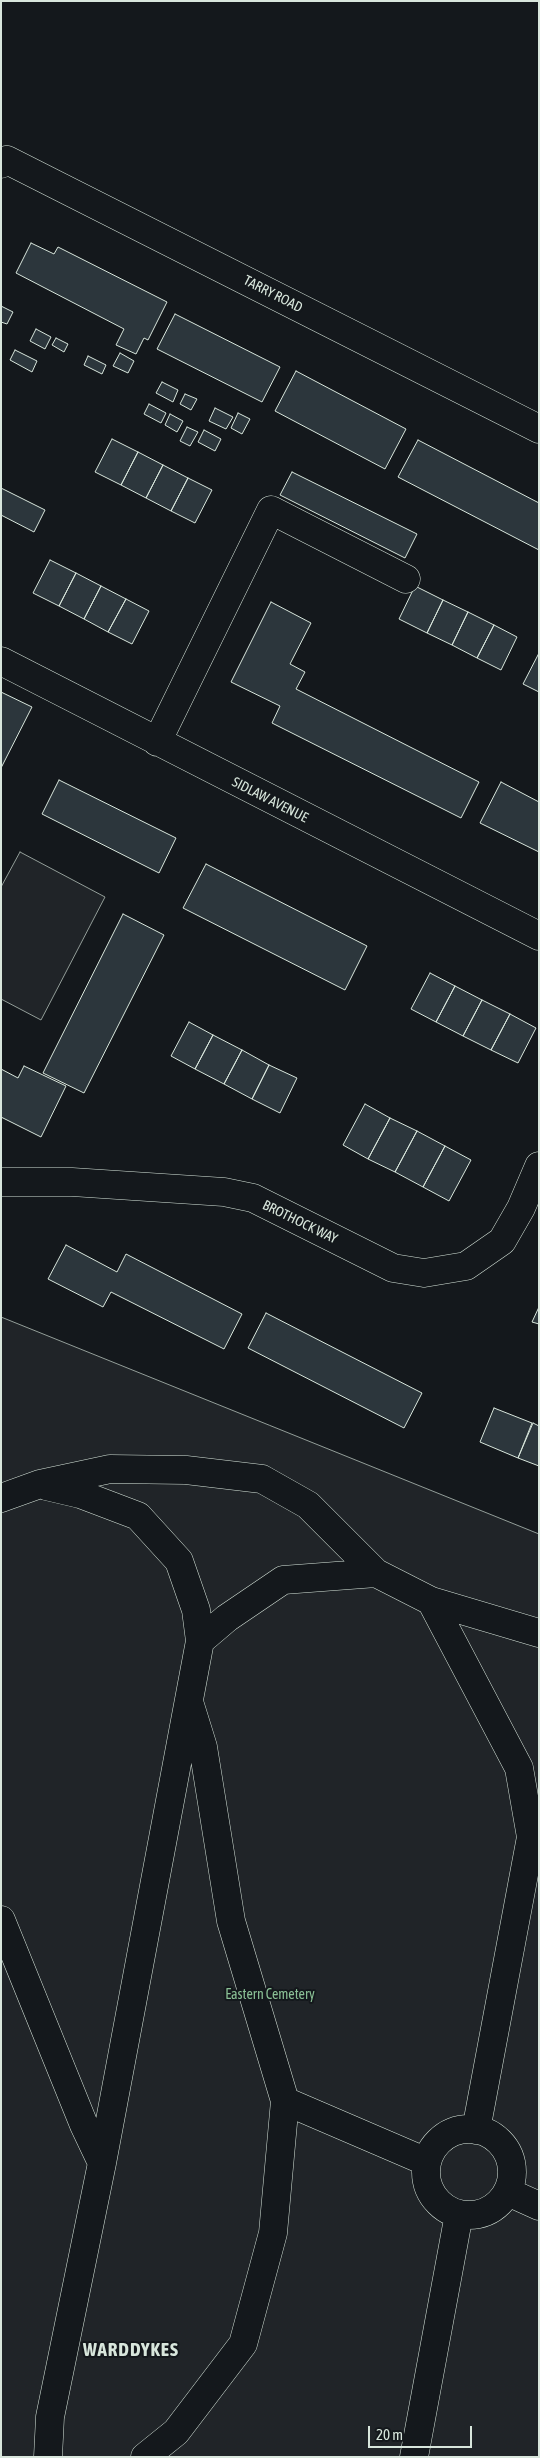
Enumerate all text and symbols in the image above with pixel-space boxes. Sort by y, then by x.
street label: TARRY ROAD [241,272,305,316]
street label: SIDLAW AVENUE [229,774,311,826]
street label: BROTHOCK WAY [260,1197,340,1247]
park label: Eastern Cemetery [225,1987,315,2003]
district label: WARDDYKES [82,2339,180,2361]
scale bar [370,2416,474,2448]
text: 20 m [376,2426,403,2443]

